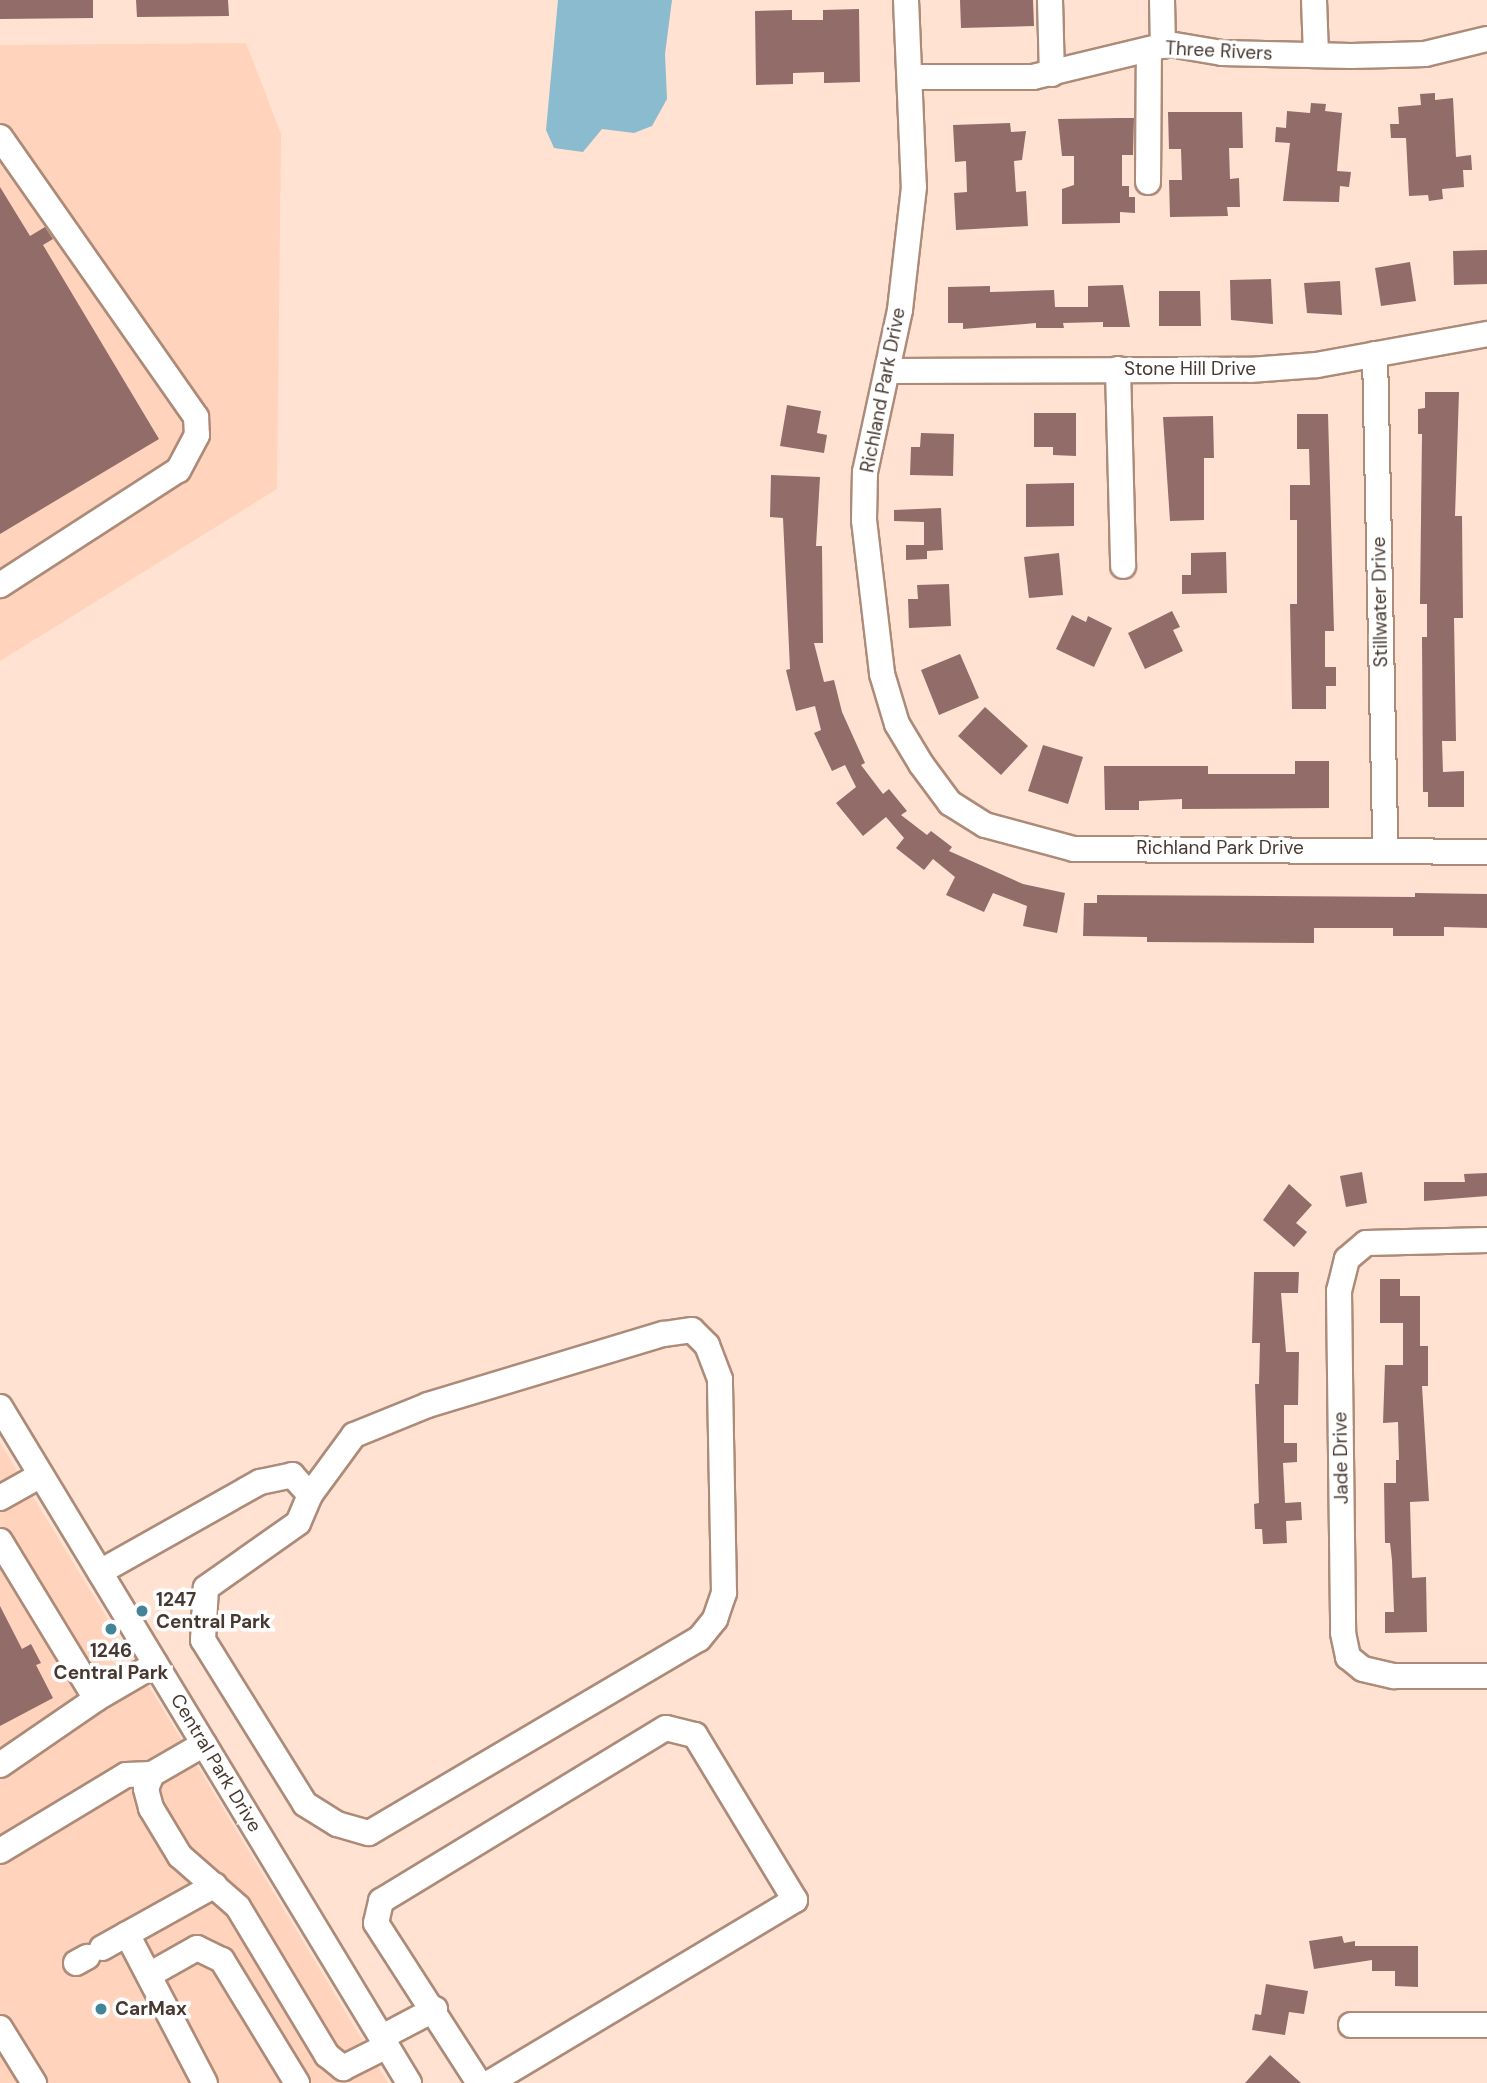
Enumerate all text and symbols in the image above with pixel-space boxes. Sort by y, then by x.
street label: Three Rivers [1165,37,1273,65]
street label: Richland Park Drive [856,306,910,474]
street label: Stone Hill Drive [1124,358,1256,380]
street label: Stillwater Drive [1367,536,1393,668]
street label: Richland Park Drive [1136,837,1304,859]
street label: Jade Drive [1329,1412,1353,1504]
place label: 1247 Central Park [156,1589,271,1633]
marker: 1247 Central Park [134,1603,150,1619]
marker: 1246 Central Park [103,1621,119,1637]
place label: 1246 Central Park [54,1640,168,1684]
street label: Central Park Drive [166,1690,266,1836]
place label: CarMax [115,1998,187,2020]
marker: CarMax [93,2001,109,2017]

